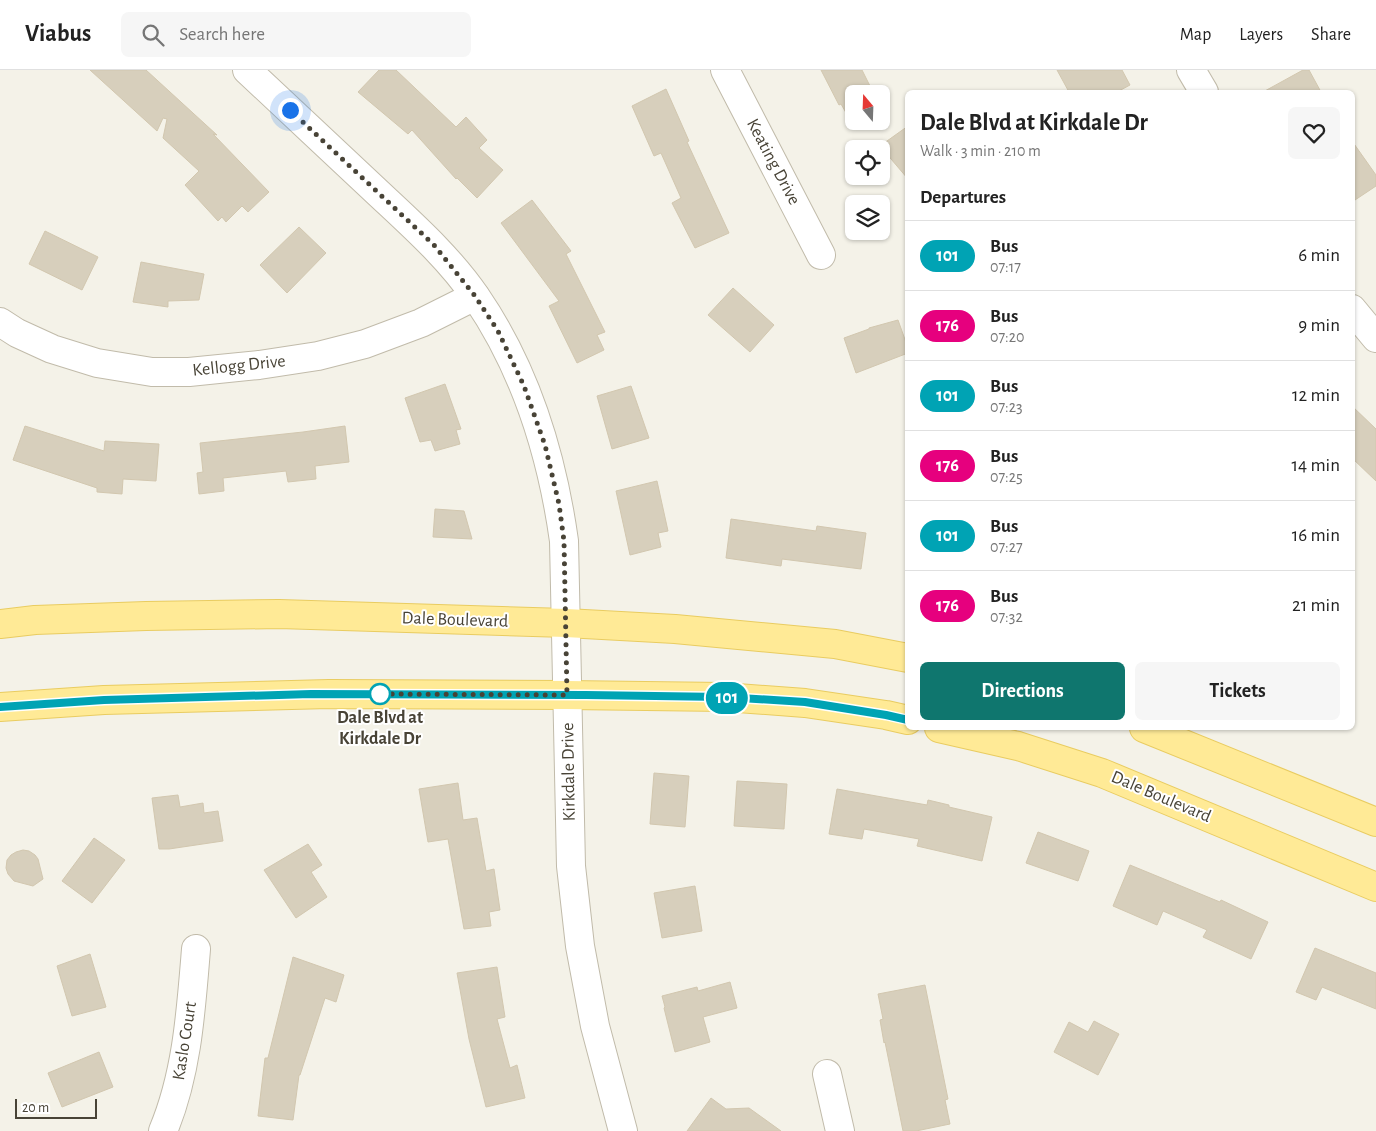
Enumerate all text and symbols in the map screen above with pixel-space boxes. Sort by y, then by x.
search box [121,12,471,57]
icon: search [139,21,167,49]
text: Viabus [25,22,91,46]
text: Search here [179,25,265,44]
text: Map [1180,26,1211,44]
text: Layers [1239,26,1283,44]
text: Share [1311,26,1351,44]
north arrow [845,85,890,130]
map controls [845,85,890,240]
your location [278,98,303,123]
button: heart [1288,107,1340,159]
text: Dale Blvd at Kirkdale Dr [920,111,1148,135]
street label: Keating Drive [743,116,803,208]
button: locate [845,140,890,185]
text: Walk · 3 min · 210 m [920,143,1041,159]
text: Departures [920,188,1006,207]
button: layers [845,195,890,240]
text: Bus [990,237,1018,256]
text: 6 min [1298,246,1340,265]
text: 101 [936,247,959,265]
text: 07:17 [990,259,1021,275]
text: Bus [990,307,1018,326]
text: 9 min [1298,316,1340,335]
text: 176 [936,317,959,335]
text: 07:20 [990,329,1025,345]
street label: Kellogg Drive [192,352,286,380]
text: Bus [990,377,1018,396]
text: 12 min [1292,386,1340,405]
text: 101 [936,387,959,405]
text: 07:23 [990,399,1023,415]
text: Bus [990,447,1018,466]
text: 14 min [1292,456,1340,475]
text: 176 [936,457,959,475]
text: 07:25 [990,469,1023,485]
text: Bus [990,517,1018,536]
text: 16 min [1292,526,1340,545]
text: 101 [936,527,959,545]
text: 07:27 [990,539,1023,555]
text: Bus [990,587,1018,606]
text: 21 min [1292,596,1340,615]
text: 176 [936,597,959,615]
street label: Dale Boulevard [401,609,509,631]
text: 07:32 [990,609,1023,625]
button: Directions [920,662,1125,720]
button: Tickets [1135,662,1340,720]
line badge: 101 [698,682,756,714]
marker: Dale Blvd at Kirkdale Dr [369,683,391,705]
text: 101 [716,689,738,707]
place label: Dale Blvd at Kirkdale Dr [337,709,423,748]
street label: Kirkdale Drive [559,722,579,822]
street label: Dale Boulevard [1108,768,1214,826]
street label: Kaslo Court [170,1000,200,1082]
scale bar [15,1096,98,1119]
text: 20 m [22,1101,49,1115]

